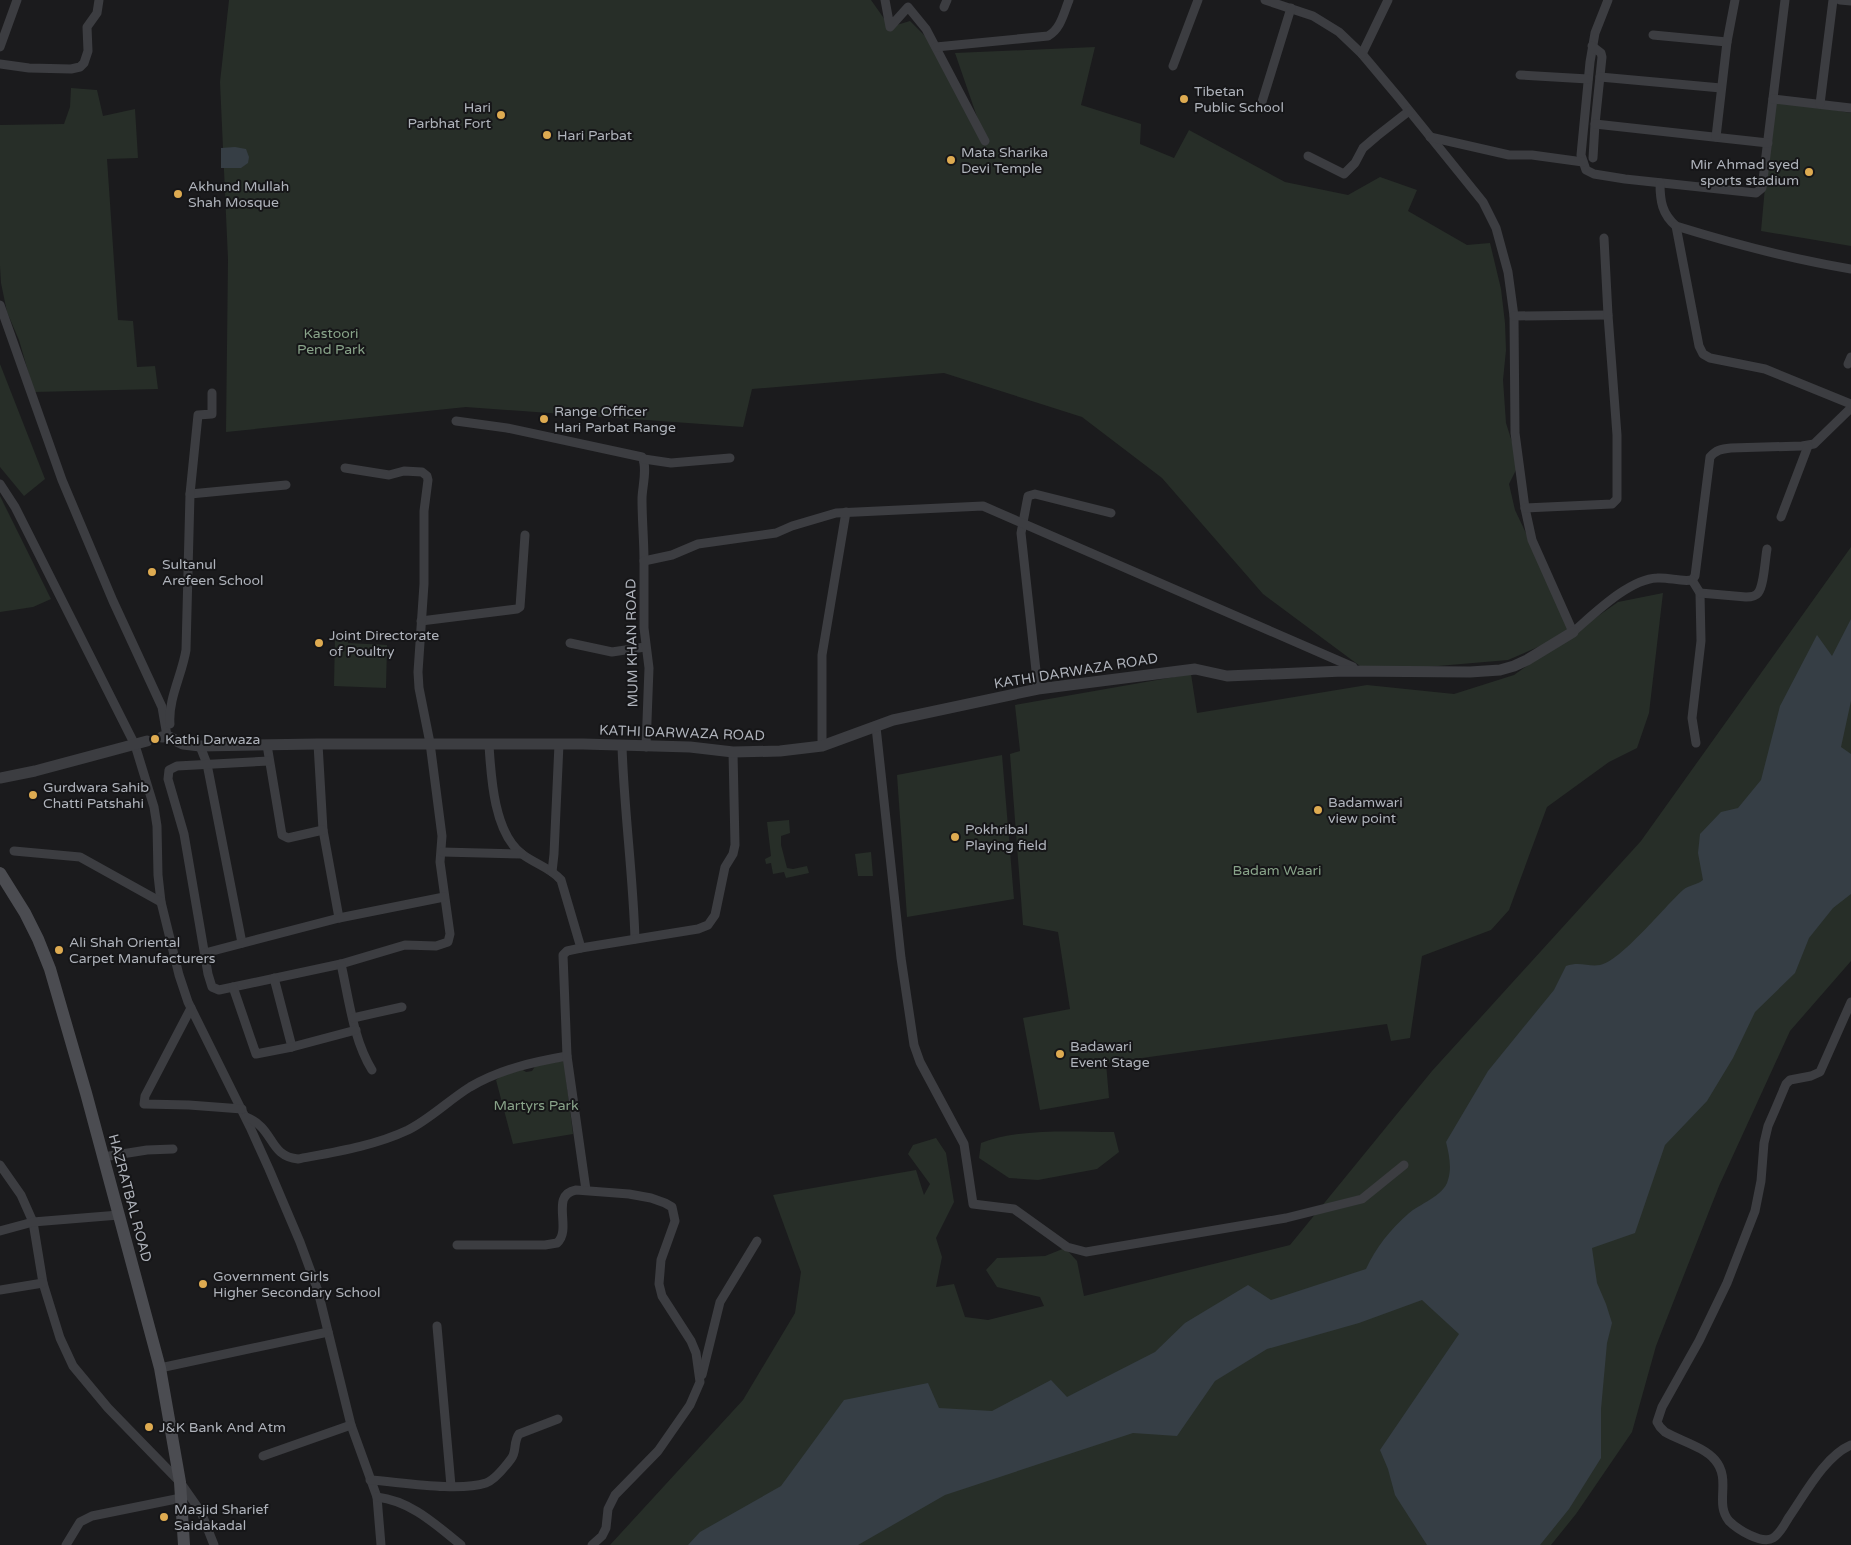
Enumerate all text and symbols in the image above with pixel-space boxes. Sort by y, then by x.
place label: Tibetan Public School [1194,83,1284,116]
marker: Tibetan Public School [1178,93,1190,105]
place label: Hari Parbhat Fort [408,99,492,132]
marker: Hari Parbhat Fort [495,109,507,121]
place label: Hari Parbat [557,127,633,144]
marker: Hari Parbat [541,129,553,141]
place label: Mata Sharika Devi Temple [961,144,1048,177]
marker: Mata Sharika Devi Temple [945,154,957,166]
place label: Mir Ahmad syed sports stadium [1690,156,1799,189]
marker: Mir Ahmad syed sports stadium [1803,166,1815,178]
place label: Akhund Mullah Shah Mosque [188,178,289,211]
marker: Akhund Mullah Shah Mosque [172,188,184,200]
park label: Kastoori Pend Park [297,325,365,358]
place label: Range Officer Hari Parbat Range [554,403,676,436]
marker: Range Officer Hari Parbat Range [538,413,550,425]
place label: Sultanul Arefeen School [162,556,264,589]
marker: Sultanul Arefeen School [146,566,158,578]
street label: MUM KHAN ROAD [622,579,642,707]
place label: Joint Directorate of Poultry [329,627,439,660]
marker: Joint Directorate of Poultry [313,637,325,649]
street label: KATHI DARWAZA ROAD [993,650,1159,692]
street label: KATHI DARWAZA ROAD [599,722,765,744]
place label: Kathi Darwaza [165,731,260,748]
marker: Kathi Darwaza [149,733,161,745]
place label: Gurdwara Sahib Chatti Patshahi [43,779,149,812]
marker: Gurdwara Sahib Chatti Patshahi [27,789,39,801]
place label: Badamwari view point [1328,794,1403,827]
marker: Badamwari view point [1312,804,1324,816]
place label: Pokhribal Playing field [965,821,1047,854]
marker: Pokhribal Playing field [949,831,961,843]
park label: Badam Waari [1233,862,1321,879]
place label: Ali Shah Oriental Carpet Manufacturers [69,934,216,967]
marker: Ali Shah Oriental Carpet Manufacturers [53,944,65,956]
place label: Badawari Event Stage [1070,1038,1150,1071]
marker: Badawari Event Stage [1054,1048,1066,1060]
park label: Martyrs Park [493,1097,579,1114]
street label: HAZRATBAL ROAD [105,1132,155,1264]
place label: Government Girls Higher Secondary School [213,1268,381,1301]
marker: Government Girls Higher Secondary School [197,1278,209,1290]
place label: J&K Bank And Atm [159,1419,286,1436]
marker: J&K Bank And Atm [143,1421,155,1433]
place label: Masjid Sharief Saidakadal [174,1501,269,1534]
marker: Masjid Sharief Saidakadal [158,1511,170,1523]

